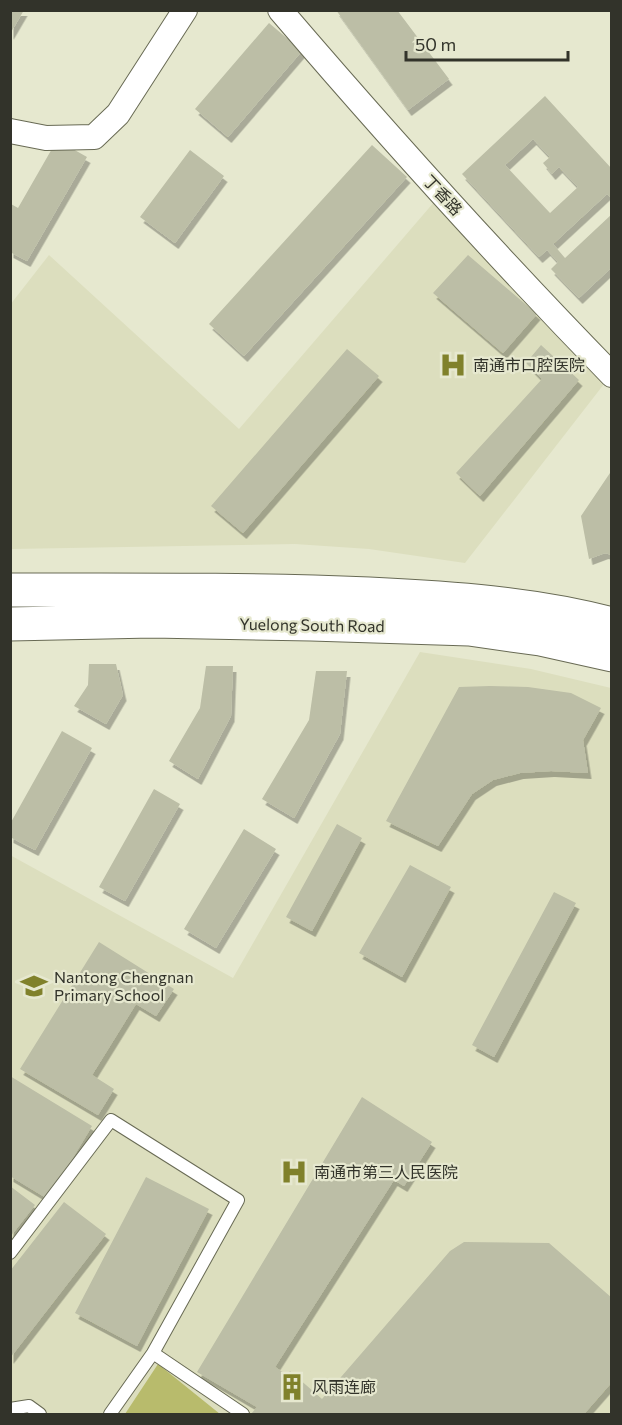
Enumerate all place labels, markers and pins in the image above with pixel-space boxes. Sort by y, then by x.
hospital icon: 南通市口腔医院 [438,350,468,380]
place label: 南通市口腔医院 [473,355,585,374]
place label: Nantong Chengnan Primary School [54,967,194,1004]
school or university icon: Nantong Chengnan Primary School [19,971,49,1001]
hospital icon: 南通市第三人民医院 [279,1157,309,1187]
place label: 南通市第三人民医院 [314,1162,458,1181]
building icon: 风雨连廊 [277,1372,307,1402]
place label: 风雨连廊 [312,1377,376,1396]

